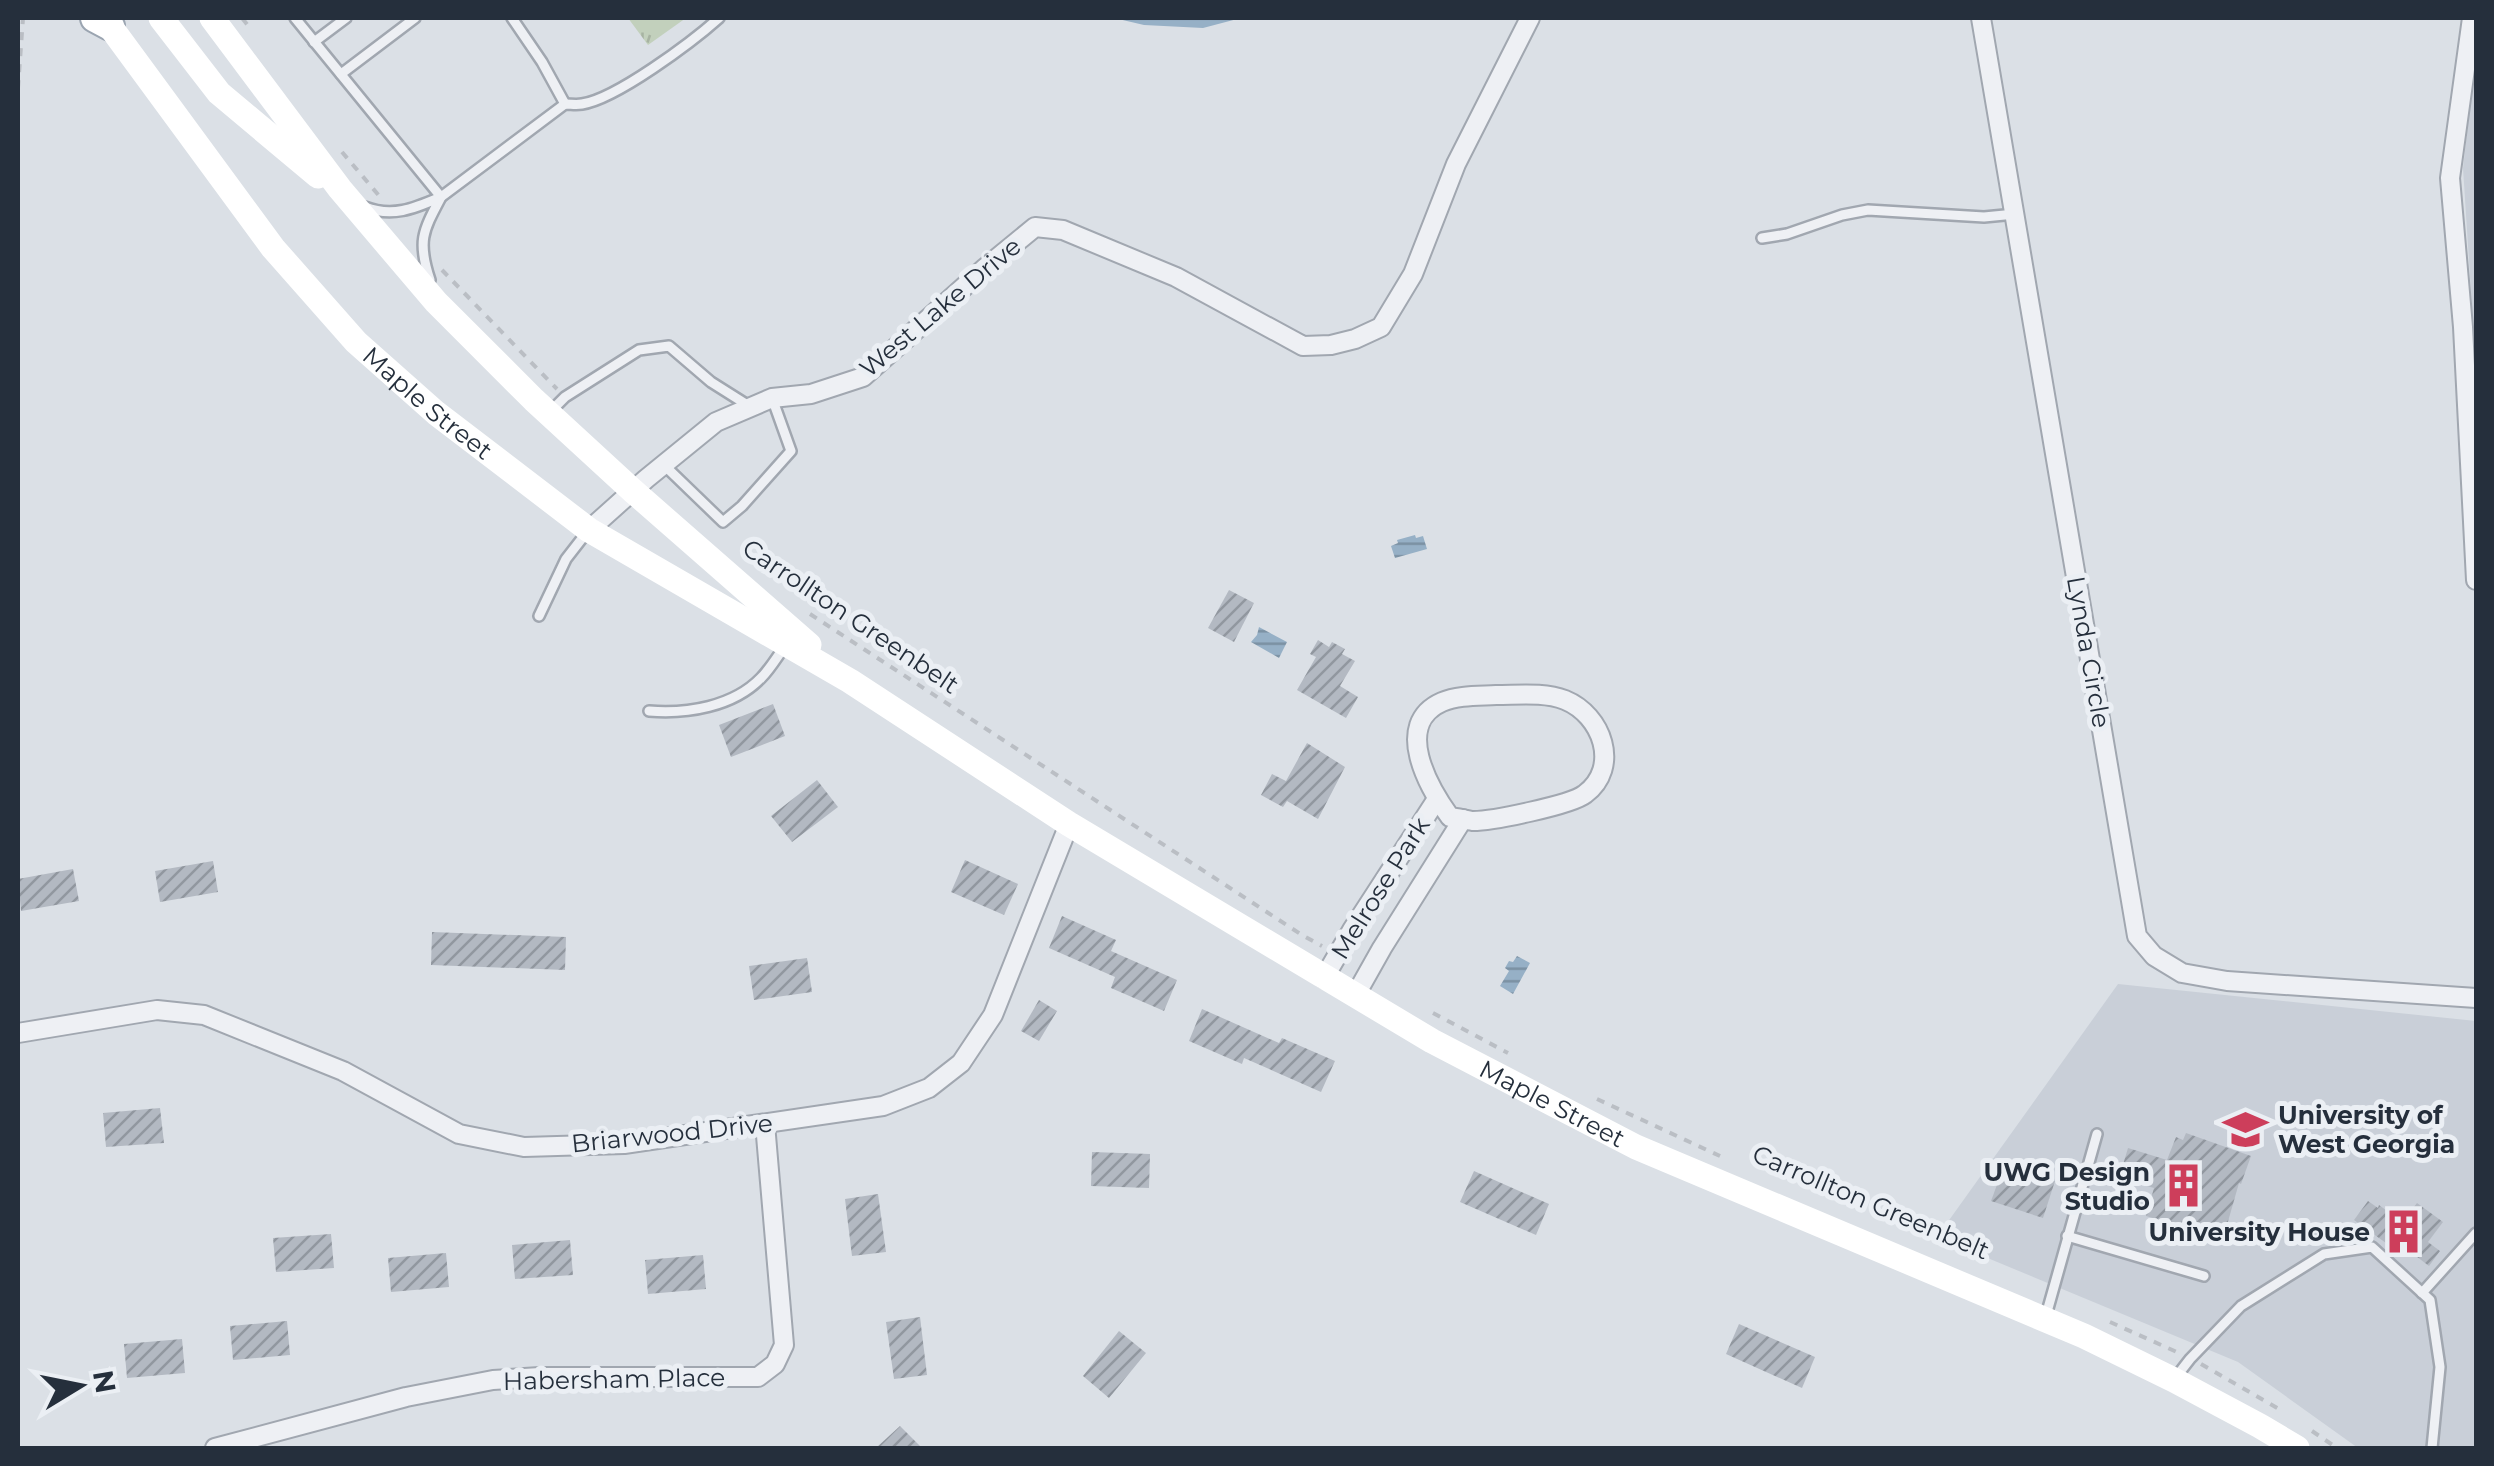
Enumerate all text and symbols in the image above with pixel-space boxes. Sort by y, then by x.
street label: West Lake Drive [853,231,1027,383]
street label: Maple Street [357,340,498,466]
street label: Carrollton Greenbelt [737,532,965,700]
street label: Lynda Circle [2061,574,2117,730]
street label: Melrose Park [1324,811,1436,965]
street label: Maple Street [1475,1053,1630,1154]
place label: University of West Georgia [2278,1100,2455,1159]
school or university icon: University of West Georgia [2221,1105,2269,1153]
street label: Briarwood Drive [570,1107,774,1159]
street label: Carrollton Greenbelt [1748,1138,1994,1266]
place label: UWG Design Studio [1983,1157,2150,1216]
building icon: UWG Design Studio [2159,1162,2207,1210]
building icon: University House [2379,1208,2427,1256]
place label: University House [2148,1217,2370,1247]
north arrow [30,1336,130,1436]
street label: Habersham Place [503,1362,725,1396]
text: N [86,1368,123,1396]

